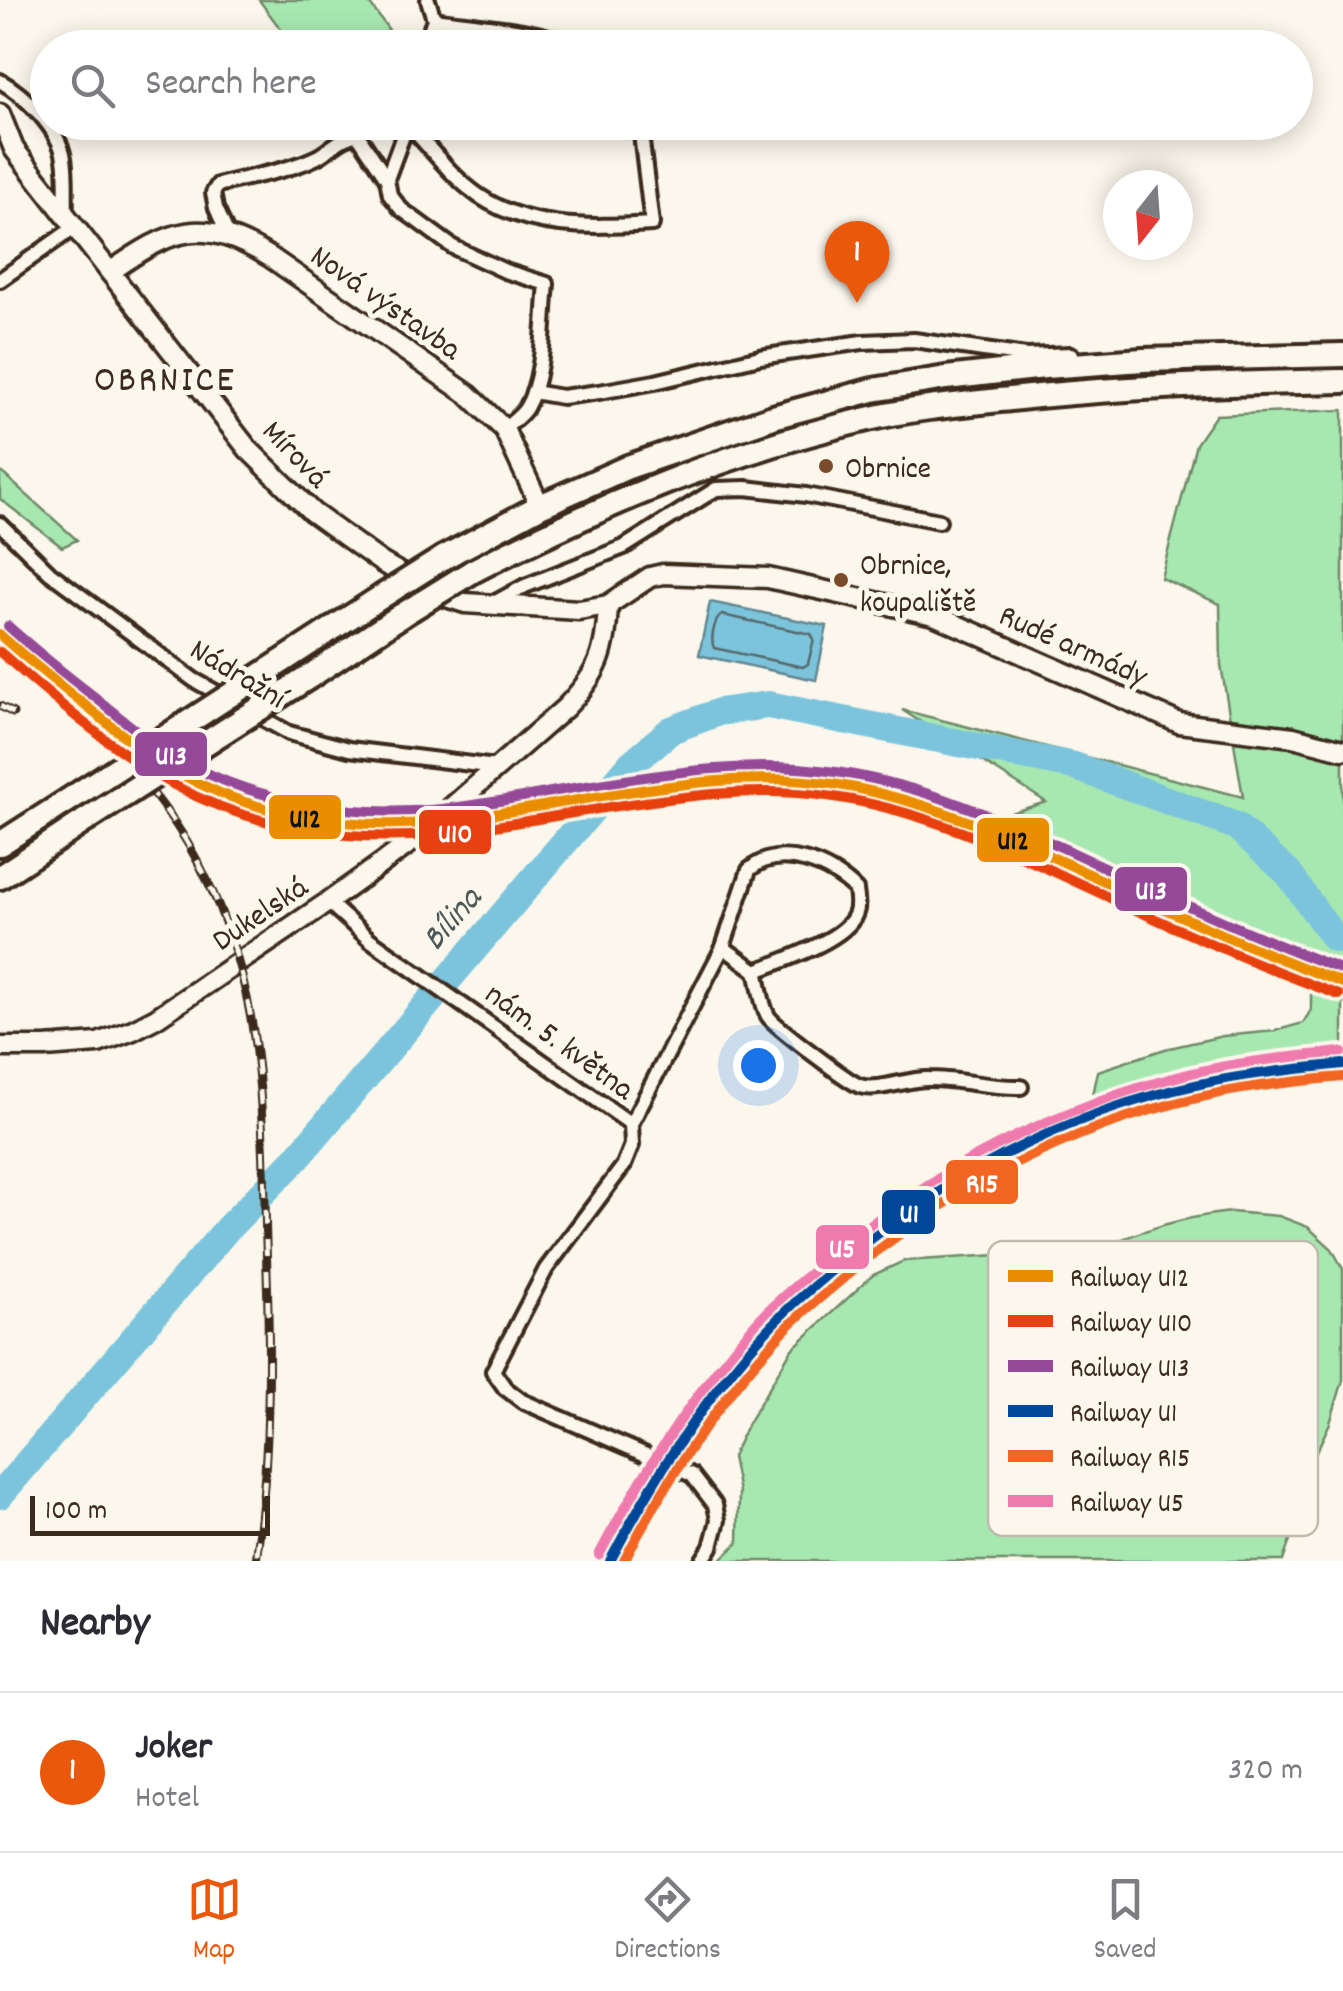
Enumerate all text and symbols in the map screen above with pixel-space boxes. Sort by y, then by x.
search box [30,30,1313,140]
icon: search [65,58,120,113]
text: Search here [145,58,317,113]
north arrow [1103,170,1193,260]
pin: 1 [824,220,890,303]
street label: Nová výstavba [299,236,470,375]
district label: OBRNICE [94,355,236,410]
street label: Mírová [249,412,338,501]
place label: Obrnice [845,450,931,493]
marker: Obrnice [816,456,836,476]
place label: Obrnice, koupaliště [860,547,976,627]
marker: Obrnice, koupaliště [831,570,851,590]
street label: Rudé armády [990,595,1155,702]
street label: Nádražní [179,629,295,724]
line badge: U13 [133,730,209,778]
text: U13 [155,739,187,779]
line badge: U12 [267,793,343,841]
text: U12 [289,802,321,842]
line badge: U10 [417,808,493,856]
line badge: U12 [975,816,1051,864]
text: U10 [438,817,472,857]
text: U12 [997,824,1029,864]
line badge: U13 [1113,865,1189,913]
street label: Dukelská [204,867,319,965]
text: U13 [1135,874,1167,914]
water label: Bílina [412,876,497,963]
street label: nám. 5. května [474,974,643,1115]
your location [733,1040,784,1091]
line badge: R15 [944,1158,1020,1206]
text: R15 [966,1167,998,1207]
line badge: U1 [880,1188,937,1236]
text: U1 [899,1197,919,1237]
line badge: U5 [814,1223,871,1271]
text: U5 [829,1232,855,1272]
legend [988,1241,1318,1536]
text: Railway U12 [1070,1261,1189,1301]
text: Railway U10 [1070,1306,1192,1346]
text: Railway U13 [1070,1351,1190,1391]
text: Railway U1 [1070,1396,1177,1436]
text: Railway R15 [1070,1441,1190,1481]
text: Railway U5 [1070,1486,1184,1526]
scale bar [30,1491,270,1536]
text: 100 m [45,1493,107,1533]
text: Nearby [40,1596,150,1656]
text: Joker [135,1722,212,1777]
text: 1 [69,1749,76,1795]
text: 320 m [1228,1749,1303,1795]
text: Hotel [135,1777,199,1823]
tab: Map [187,1872,242,1972]
tab: Directions [615,1872,721,1972]
tab: Saved [1094,1872,1156,1972]

